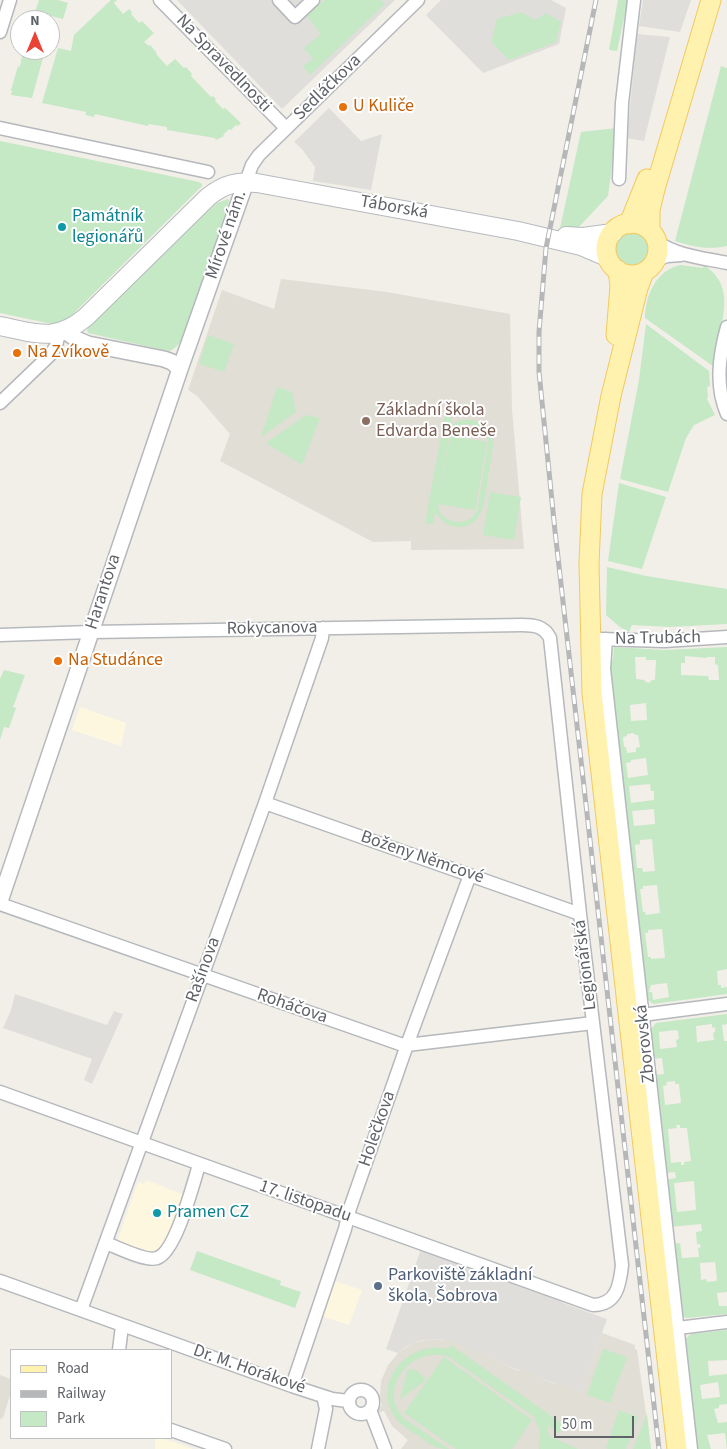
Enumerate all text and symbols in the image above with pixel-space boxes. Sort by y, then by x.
north arrow [10,10,60,60]
street label: Na Spravedlnosti [171,10,275,118]
text: N [30,11,40,31]
street label: Sedláčkova [290,50,366,126]
place label: U Kuliče [353,96,414,118]
marker: U Kuliče [337,101,349,113]
street label: Mírové nám. [202,188,252,282]
street label: Táborská [358,191,430,225]
place label: Památník legionářů [72,206,144,248]
marker: Památník legionářů [56,221,68,233]
place label: Na Zvíkově [27,342,109,364]
marker: Na Zvíkově [11,347,23,359]
place label: Základní škola Edvarda Beneše [376,400,496,442]
marker: Základní škola Edvarda Beneše [360,415,372,427]
street label: Harantova [82,551,126,633]
street label: Rokycanova [226,617,318,641]
street label: Na Trubách [615,627,701,651]
place label: Na Studánce [68,650,163,672]
marker: Na Studánce [52,655,64,667]
street label: Boženy Němcové [358,827,486,889]
street label: Legionářská [570,919,602,1011]
street label: Rašínova [182,934,226,1006]
street label: Roháčova [254,985,330,1029]
street label: Zborovská [631,1004,661,1084]
street label: Holečkova [355,1088,401,1170]
street label: 17. listopadu [256,1176,354,1228]
place label: Pramen CZ [167,1202,249,1224]
marker: Pramen CZ [151,1207,163,1219]
place label: Parkoviště základní škola, Šobrova [388,1265,533,1308]
marker: Parkoviště základní škola, Šobrova [372,1280,384,1292]
street label: Dr. M. Horákové [190,1341,308,1399]
legend [10,1349,172,1439]
text: Road [57,1358,89,1379]
text: Railway [57,1383,106,1404]
scale bar [557,1406,637,1438]
text: Park [57,1408,85,1429]
text: 50 m [562,1414,592,1435]

